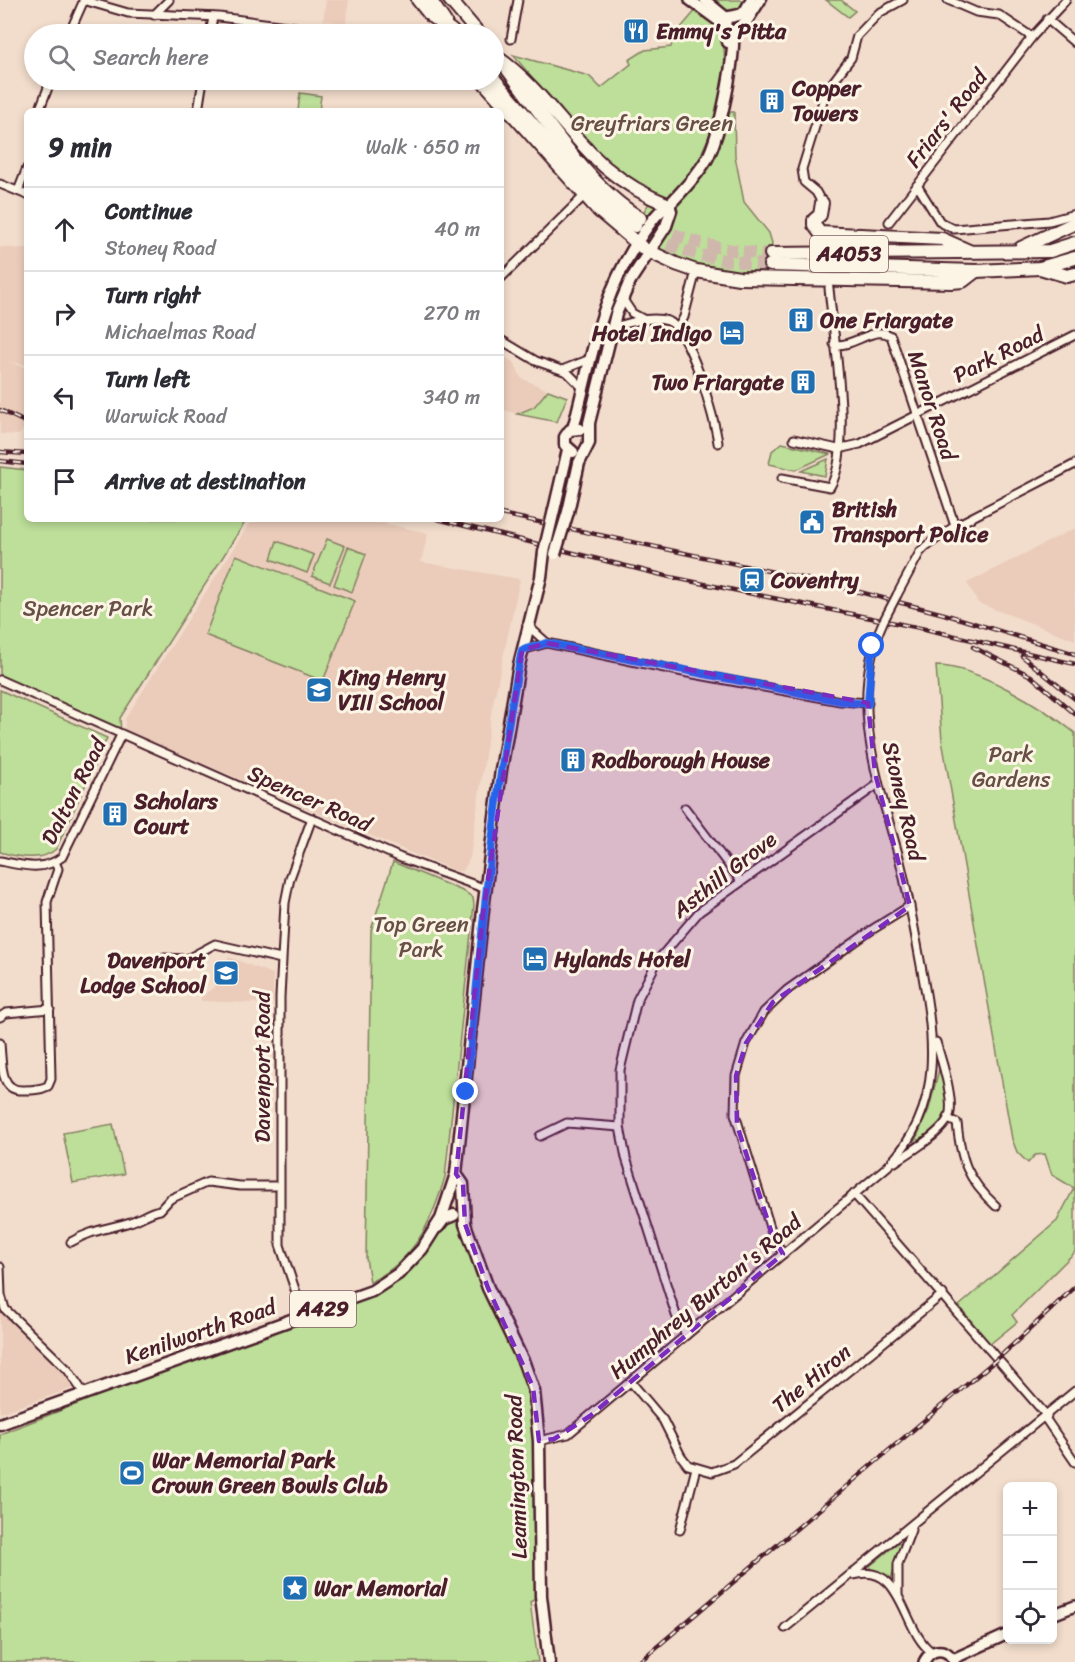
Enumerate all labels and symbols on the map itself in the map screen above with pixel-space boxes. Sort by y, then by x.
place label: Emmy's Pitta [656,12,787,51]
restaurant icon: Emmy's Pitta [621,16,651,46]
street label: Friars' Road [895,59,999,176]
place label: Copper Towers [791,69,862,133]
building icon: Copper Towers [757,86,787,116]
park label: Greyfriars Green [571,104,733,143]
road number: A4053 [810,236,888,272]
place label: One Friargate [820,301,954,340]
building icon: One Friargate [786,305,816,335]
place label: Hotel Indigo [591,314,713,353]
street label: Park Road [946,314,1052,394]
hotel icon: Hotel Indigo [717,318,747,348]
street label: Manor Road [896,345,969,467]
place label: Two Friargate [651,363,785,402]
building icon: Two Friargate [788,367,818,397]
place label: British Transport Police [832,490,989,554]
public building icon: British Transport Police [797,507,827,537]
place label: Coventry [770,561,859,600]
station icon: Coventry [737,565,767,595]
park label: Spencer Park [23,589,153,628]
route start [858,632,884,658]
place label: King Henry VIII School [337,658,446,722]
school or university icon: King Henry VIII School [304,675,334,705]
street label: Dalton Road [30,730,118,852]
park label: Park Gardens [972,735,1051,799]
street label: Stoney Road [871,737,937,866]
place label: Rodborough House [591,741,771,780]
building icon: Rodborough House [558,745,588,775]
street label: Spencer Road [241,754,380,844]
place label: Scholars Court [133,782,219,846]
building icon: Scholars Court [100,799,130,829]
street label: Asthill Grove [662,820,786,929]
park label: Top Green Park [373,905,469,969]
place label: Hylands Hotel [553,940,692,979]
place label: Davenport Lodge School [80,941,208,1005]
hotel icon: Hylands Hotel [520,944,550,974]
school or university icon: Davenport Lodge School [211,958,241,988]
street label: Davenport Road [243,990,282,1143]
route end [452,1078,478,1104]
street label: Humphrey Burton's Road [600,1203,812,1389]
street label: Kenilworth Road [119,1287,283,1376]
road number: A429 [290,1291,356,1327]
street label: The Hiron [762,1334,860,1423]
street label: Leamington Road [494,1393,539,1560]
place label: War Memorial Park Crown Green Bowls Club [151,1441,387,1505]
sports icon: War Memorial Park Crown Green Bowls Club [117,1458,147,1488]
place label: War Memorial [314,1569,449,1608]
place icon: War Memorial [280,1573,310,1603]

